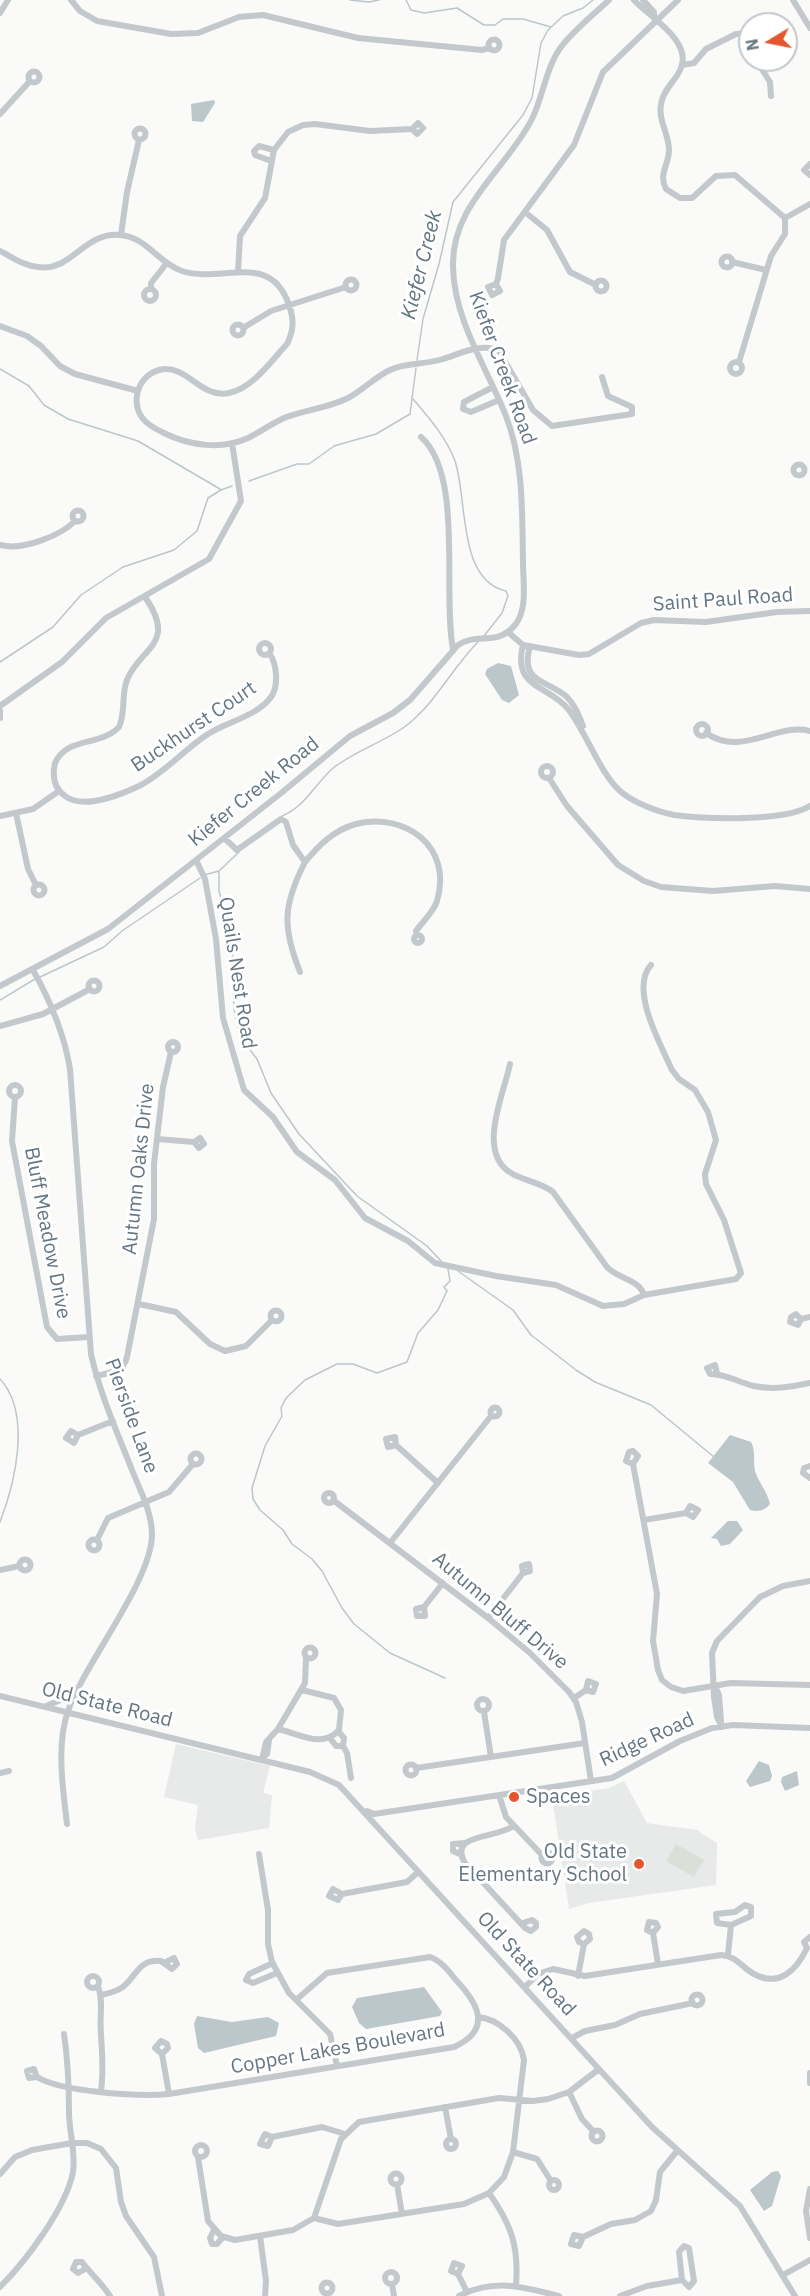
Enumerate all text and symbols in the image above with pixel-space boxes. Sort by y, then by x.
north arrow [738,12,798,72]
text: N [741,37,763,52]
water label: Kiefer Creek [396,208,448,322]
street label: Kiefer Creek Road [463,288,541,448]
street label: Saint Paul Road [652,583,794,617]
street label: Buckhurst Court [127,676,261,778]
street label: Kiefer Creek Road [184,732,324,852]
street label: Quails Nest Road [213,895,261,1051]
street label: Autumn Oaks Drive [118,1082,160,1256]
street label: Bluff Meadow Drive [19,1145,75,1321]
street label: Pierside Lane [99,1355,163,1477]
street label: Autumn Bluff Drive [427,1547,573,1675]
street label: Old State Road [39,1677,175,1733]
street label: Ridge Road [596,1708,698,1772]
place label: Spaces [526,1785,591,1809]
marker: Spaces [507,1790,521,1804]
place label: Old State Elementary School [458,1840,627,1887]
marker: Old State Elementary School [632,1857,646,1871]
street label: Old State Road [472,1907,580,2021]
street label: Copper Lakes Boulevard [229,2018,447,2080]

